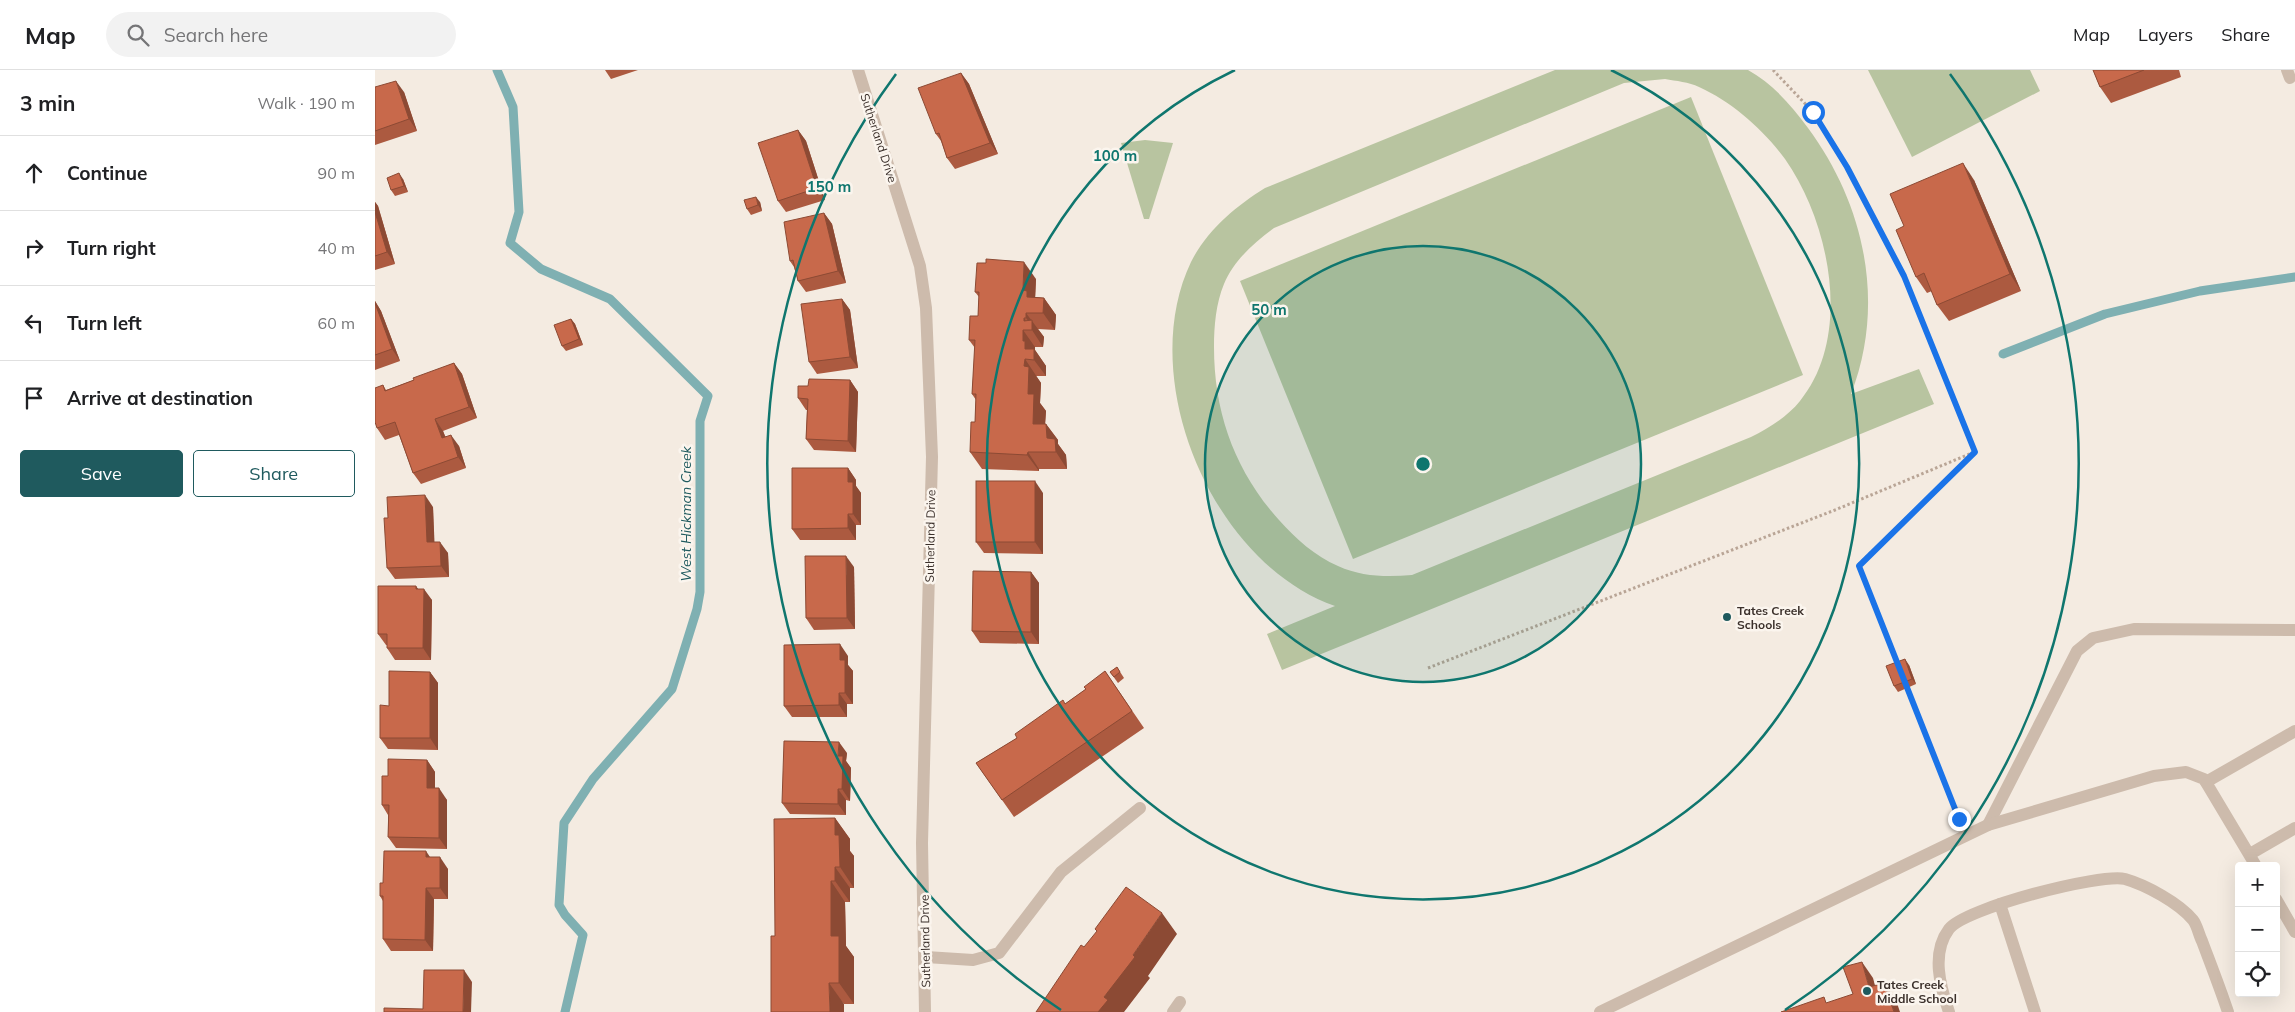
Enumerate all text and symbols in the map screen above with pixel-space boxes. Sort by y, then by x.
search box [106,12,456,57]
text: Map [25,20,76,50]
icon: search [124,21,152,49]
text: Search here [164,23,268,47]
text: Map [2073,23,2110,46]
text: Layers [2138,23,2193,46]
text: Share [2221,23,2270,46]
text: 3 min [20,90,75,116]
street label: Sutherland Drive [858,91,900,185]
text: Walk · 190 m [257,93,355,113]
route start [1802,101,1825,124]
text: 100 m [1093,146,1137,165]
icon: ahead [20,159,48,187]
text: Continue [67,161,147,185]
text: 90 m [318,163,355,183]
text: 150 m [807,177,851,196]
icon: right [20,234,48,262]
text: Turn right [67,236,156,260]
text: 40 m [318,238,355,258]
text: 50 m [1251,300,1287,319]
icon: left [20,309,48,337]
text: Turn left [67,311,142,335]
text: 60 m [318,313,355,333]
icon: arrive [20,384,48,412]
text: Arrive at destination [67,386,253,410]
water label: West Hickman Creek [677,445,695,582]
button: Save [20,450,183,497]
button: Share [193,450,355,497]
centre of rings [1414,455,1432,473]
street label: Sutherland Drive [922,489,938,583]
place label: Tates Creek Schools [1737,603,1804,632]
marker: Tates Creek Schools [1721,611,1733,623]
route end [1948,808,1971,831]
map controls [2235,862,2280,997]
button: + [2235,862,2280,907]
street label: Sutherland Drive [917,894,933,988]
button: − [2235,907,2280,952]
button: locate [2235,952,2280,997]
place label: Tates Creek Middle School [1877,977,1957,1006]
marker: Tates Creek Middle School [1861,985,1873,997]

